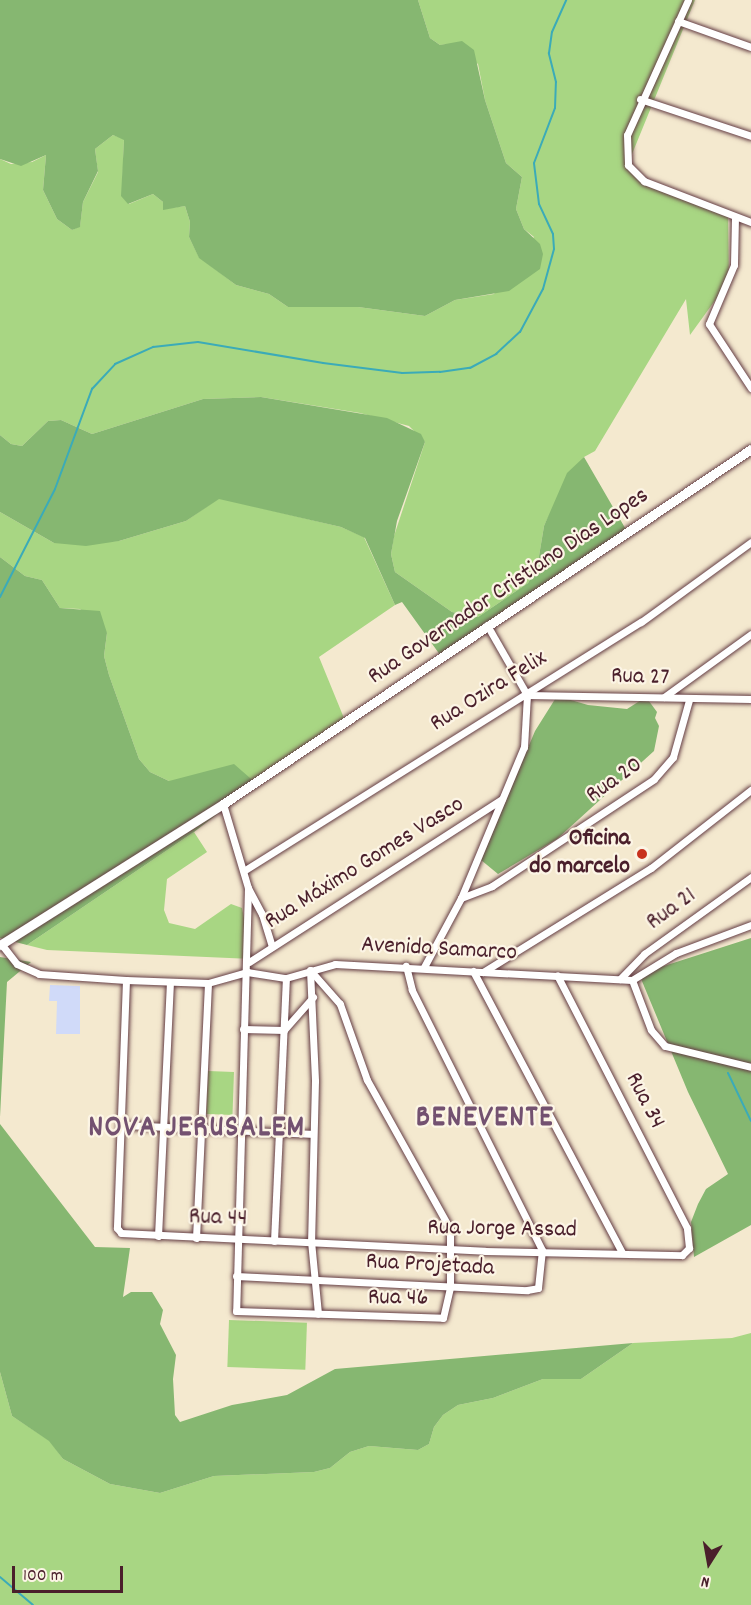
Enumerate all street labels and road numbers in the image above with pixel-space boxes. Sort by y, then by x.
street label: Rua Governador Cristiano Dias Lopes [363,482,655,692]
street label: Rua Ozira Felix [425,645,553,739]
street label: Rua 27 [610,663,670,693]
street label: Rua 20 [581,751,649,811]
street label: Rua Máximo Gomes Vasco [260,791,470,937]
street label: Rua 21 [641,882,703,938]
street label: Avenida Samarco [360,932,518,968]
street label: Rua 34 [618,1068,670,1134]
street label: Rua 44 [188,1204,248,1234]
street label: Rua Jorge Assad [427,1214,577,1246]
street label: Rua Projetada [365,1248,495,1284]
street label: Rua 46 [368,1284,428,1314]

